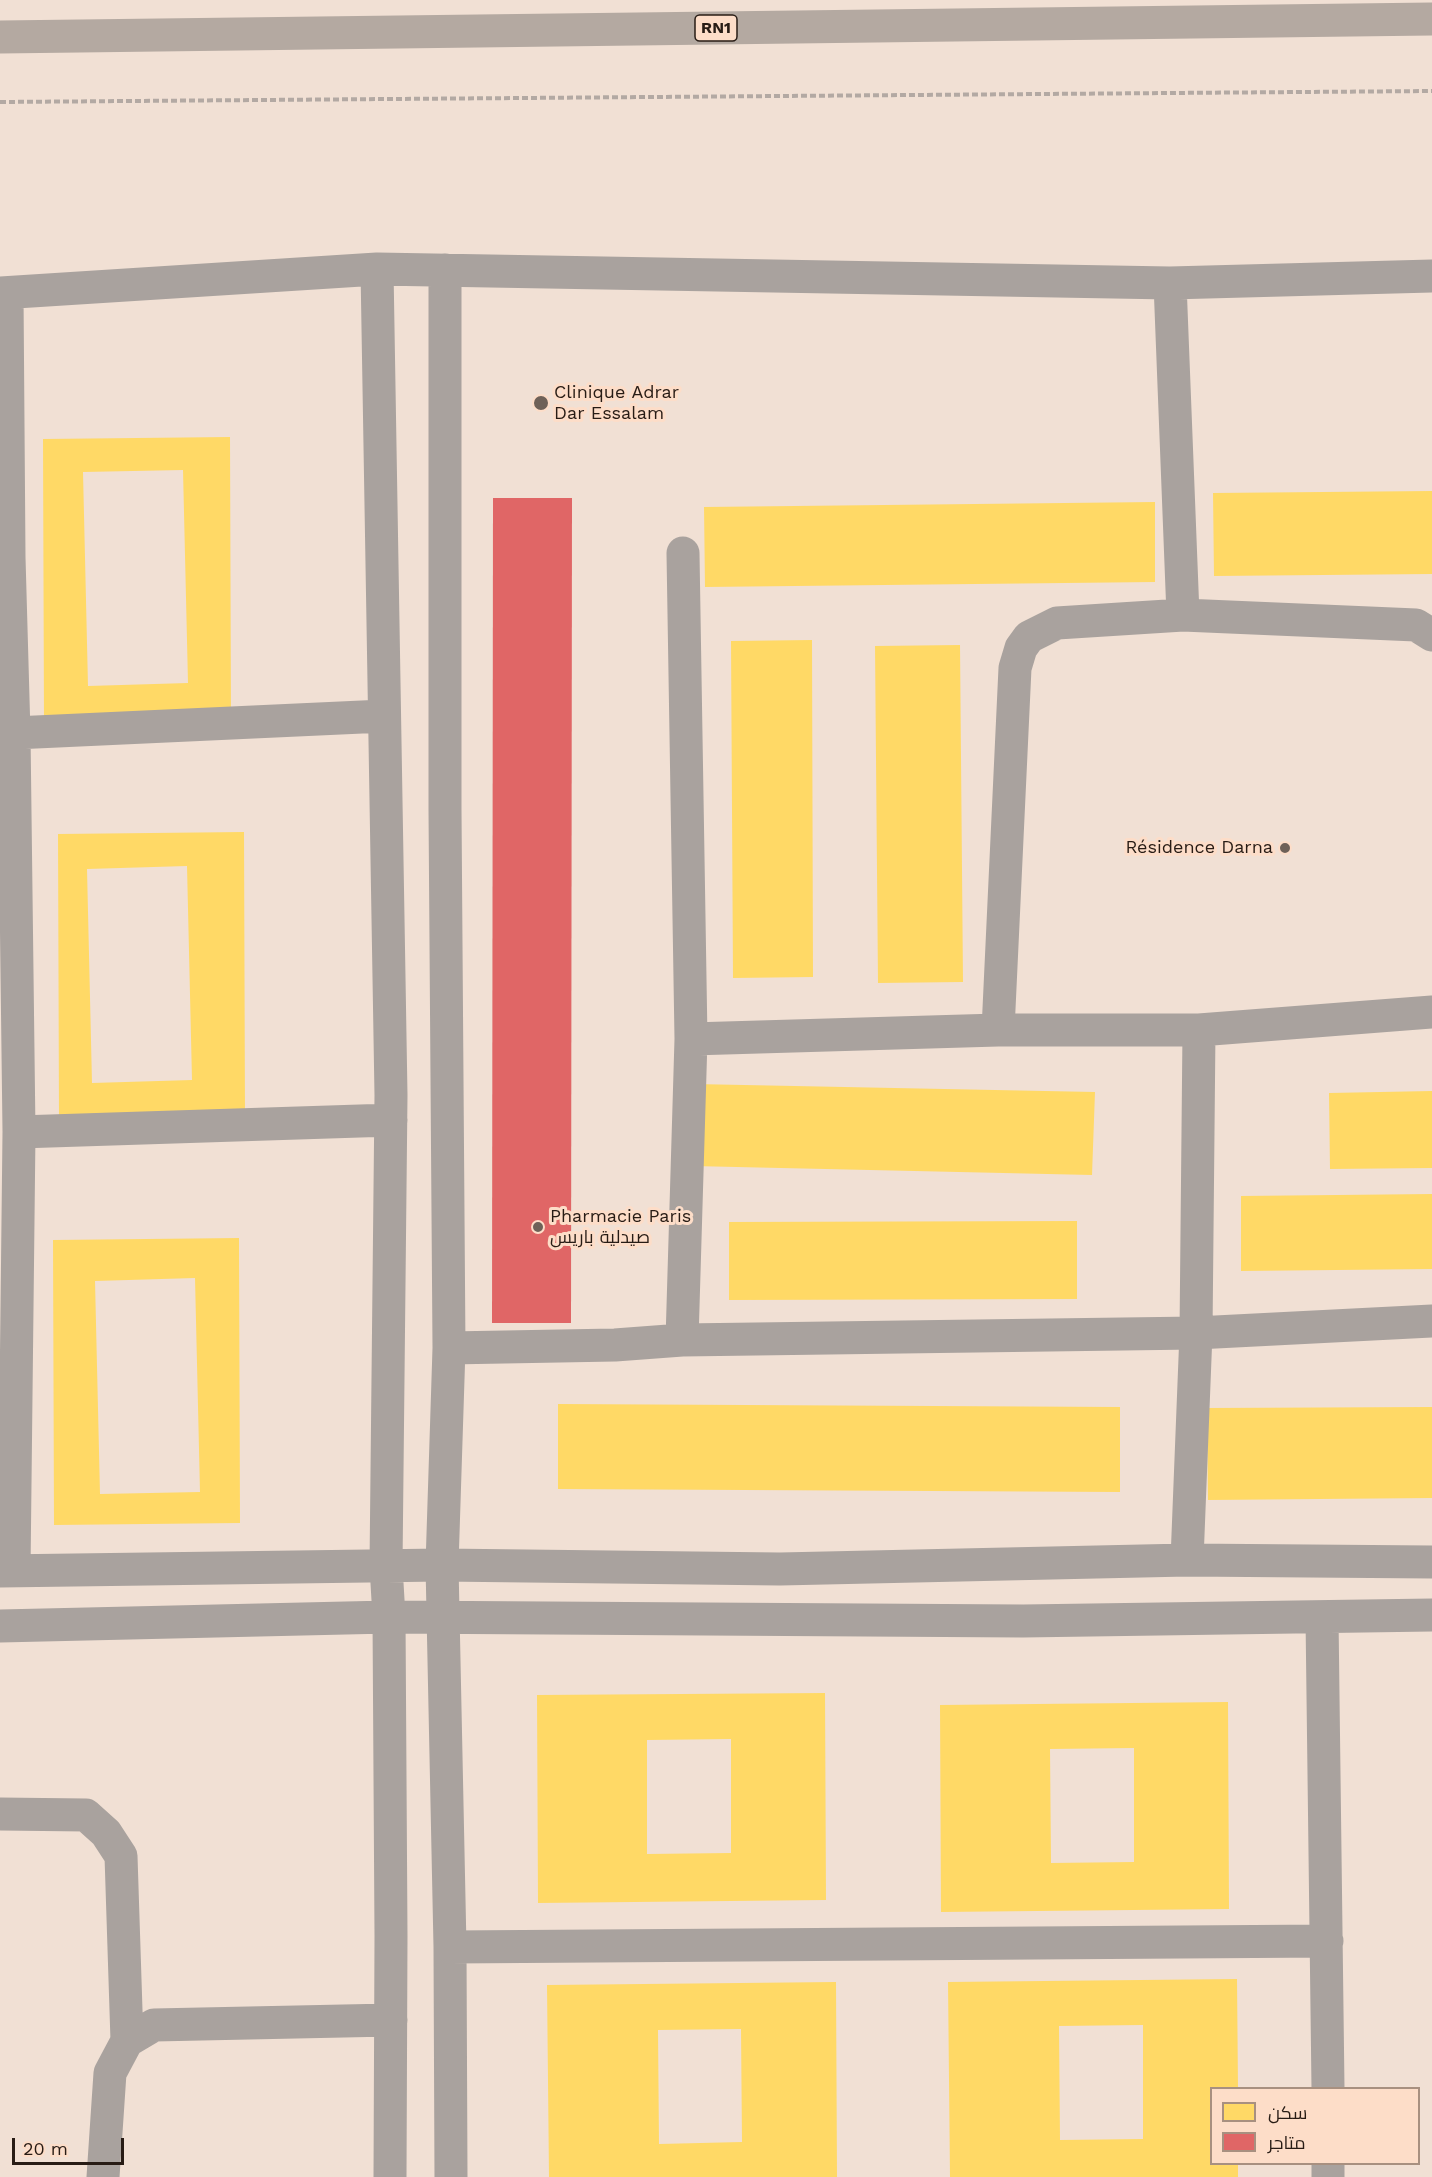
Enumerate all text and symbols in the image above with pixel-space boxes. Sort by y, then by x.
road number: RN1 [695,15,737,41]
place label: Clinique Adrar Dar Essalam [554,382,679,424]
marker: Clinique Adrar Dar Essalam [532,394,550,412]
place label: Résidence Darna [1125,837,1273,859]
marker: Résidence Darna [1278,841,1292,855]
place label: Pharmacie Paris صيدلية باريس [550,1206,691,1248]
marker: Pharmacie Paris صيدلية باريس [531,1220,545,1234]
legend [1210,2087,1420,2165]
text: سكن [1268,2102,1307,2123]
scale bar [15,2126,128,2164]
text: متاجر [1268,2132,1306,2153]
text: 20 m [23,2138,68,2159]

